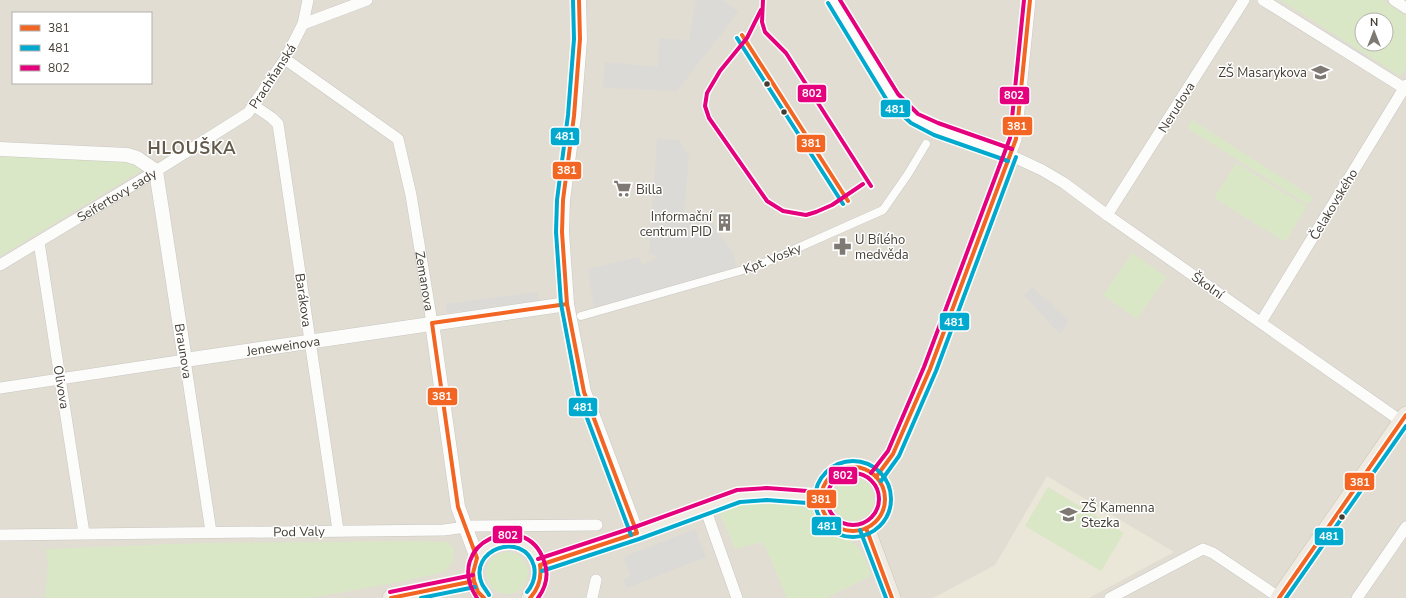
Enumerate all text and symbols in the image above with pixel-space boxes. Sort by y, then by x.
legend [12,12,152,84]
north arrow [1354,12,1394,52]
text: N [1370,15,1378,30]
text: 381 [48,20,70,36]
text: 481 [48,40,70,56]
street label: Prachňanská [245,41,301,113]
text: 802 [48,60,70,76]
school or university icon: ZŠ Masarykova [1310,62,1330,82]
place label: ZŠ Masarykova [1218,63,1307,82]
unlabelled marker [762,79,772,89]
street label: Nerudova [1154,79,1199,136]
line badge: 802 [797,84,827,103]
text: 802 [802,86,822,101]
line badge: 802 [999,86,1030,105]
text: 802 [1004,88,1024,103]
line badge: 481 [880,99,911,118]
text: 481 [885,102,905,117]
unlabelled marker [779,107,789,117]
line badge: 381 [1002,116,1033,136]
text: 381 [1007,119,1027,134]
line badge: 481 [550,127,580,146]
text: 481 [555,129,575,144]
line badge: 381 [796,134,826,153]
text: 381 [801,136,821,151]
district label: HLOUŠKA [147,137,237,160]
line badge: 381 [552,161,582,180]
text: 381 [557,163,577,178]
street label: Seifertovy sady [74,165,160,227]
street label: Čelakovského [1305,165,1362,243]
supermarket icon: Billa [613,179,633,199]
place label: Billa [636,181,662,199]
place label: Informační centrum PID [640,208,713,241]
building icon: Informační centrum PID [715,213,735,233]
place label: U Bílého medvěda [855,231,909,264]
pharmacy icon: U Bílého medvěda [832,236,852,256]
street label: Kpt. Vosky [741,239,804,279]
street label: Zemanova [410,250,438,312]
street label: Školní [1188,267,1229,304]
street label: Barákova [290,272,316,328]
line badge: 481 [939,312,970,331]
text: 481 [944,315,964,330]
street label: Braunova [170,322,196,380]
street label: Jeneweinova [244,332,321,361]
street label: Olivova [49,364,73,410]
line badge: 381 [427,387,458,406]
text: 381 [432,389,452,404]
line badge: 481 [568,397,598,417]
text: 481 [573,400,593,415]
line badge: 802 [828,466,858,485]
text: 802 [833,468,853,483]
line badge: 381 [1344,472,1375,491]
text: 381 [1350,475,1370,490]
line badge: 381 [806,489,837,509]
text: 381 [811,492,831,507]
place label: ZŠ Kamenna Stezka [1081,498,1155,532]
school or university icon: ZŠ Kamenna Stezka [1058,504,1078,524]
unlabelled marker [1337,512,1347,522]
line badge: 481 [811,516,842,536]
text: 481 [817,519,837,534]
street label: Pod Valy [273,523,325,541]
line badge: 802 [492,525,523,544]
line badge: 481 [1314,527,1344,546]
text: 802 [498,528,518,543]
text: 481 [1319,529,1339,544]

